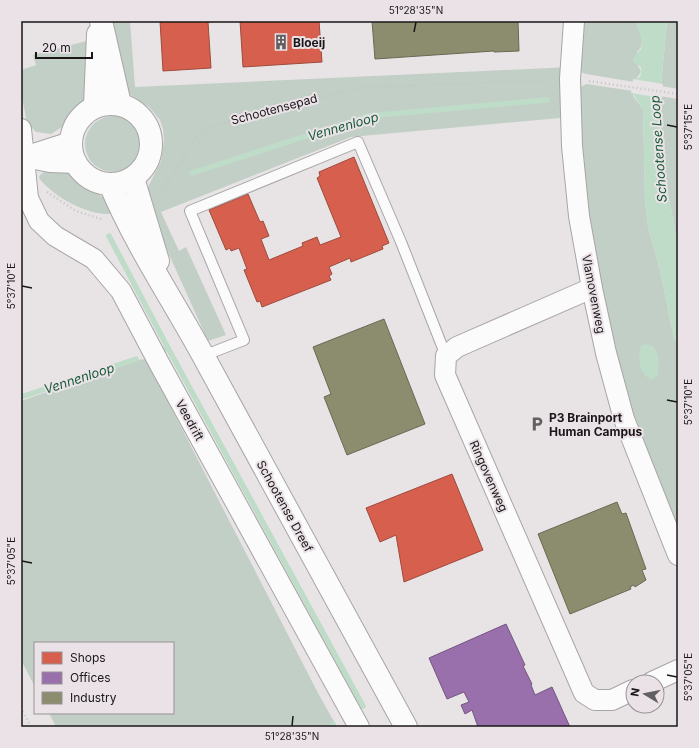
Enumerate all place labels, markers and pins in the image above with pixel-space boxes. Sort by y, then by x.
building icon: Bloeij [272,33,290,51]
place label: Bloeij [293,35,325,50]
place label: P3 Brainport Human Campus [549,410,642,439]
parking icon: P3 Brainport Human Campus [528,415,546,433]

